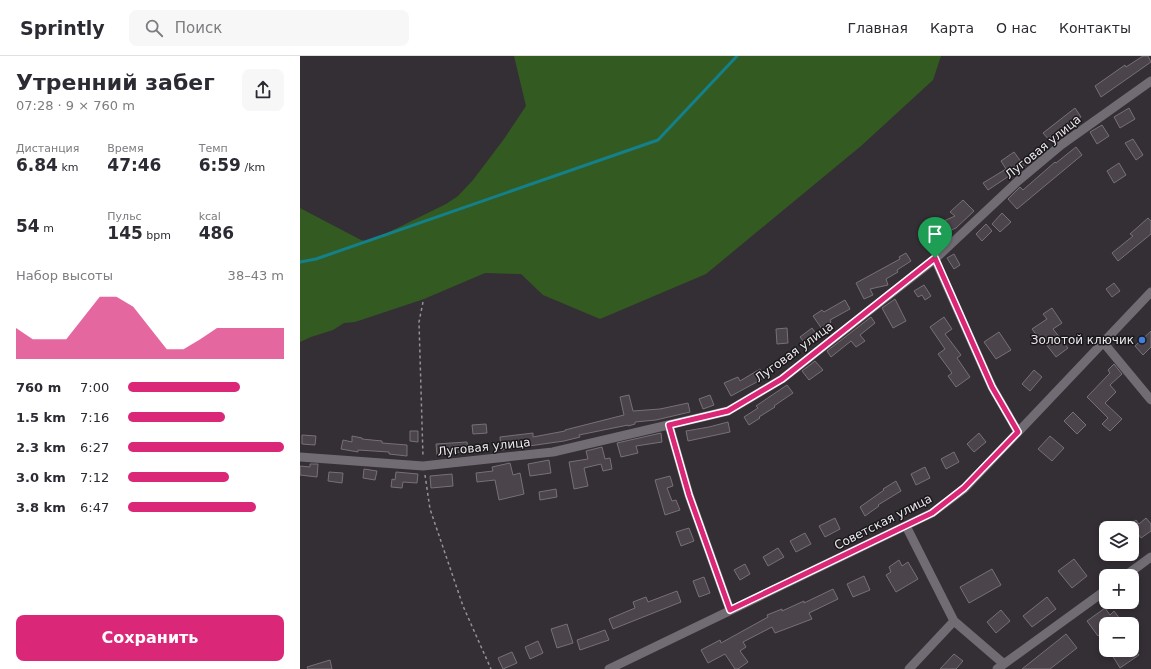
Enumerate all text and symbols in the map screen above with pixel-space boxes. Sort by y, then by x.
search box [129,10,409,46]
text: Sprintly [20,17,105,39]
icon: search [143,17,165,39]
text: Поиск [175,19,222,37]
text: Главная [847,20,908,36]
text: Карта [930,20,974,36]
text: О нас [996,20,1037,36]
text: Контакты [1059,20,1131,36]
button: share [242,69,284,111]
text: Утренний забег [16,70,215,95]
text: 07:28 · 9 × 760 m [16,98,135,113]
street label: Луговая улица [1002,112,1084,182]
text: Дистанция [16,142,79,155]
text: Время [107,142,144,155]
text: Темп [199,142,228,155]
text: 6.84 [16,155,58,175]
text: 47:46 [107,155,161,175]
text: 6:59 [199,155,241,175]
text: km [58,161,79,174]
text: /km [241,161,265,174]
text: Пульс [107,210,142,223]
text: kcal [199,210,221,223]
text: 54 [16,216,40,236]
pin [918,217,952,258]
text: m [40,222,54,235]
text: 145 [107,223,143,243]
text: 486 [199,223,234,243]
icon: arrive [924,223,946,245]
text: bpm [143,229,171,242]
text: Набор высоты [16,268,113,283]
text: 38–43 m [228,268,284,283]
street label: Луговая улица [752,319,836,385]
place label: Золотой ключик [1031,333,1134,347]
marker: Золотой ключик [1137,335,1147,345]
text: 760 m [16,380,61,395]
text: 7:00 [80,380,109,395]
text: 1.5 km [16,410,66,425]
text: 7:16 [80,410,109,425]
street label: Луговая улица [437,435,531,459]
text: 2.3 km [16,440,66,455]
text: 6:27 [80,440,109,455]
text: 3.0 km [16,470,66,485]
text: 7:12 [80,470,109,485]
street label: Советская улица [832,491,934,553]
text: 3.8 km [16,500,66,515]
text: 6:47 [80,500,109,515]
map controls [1099,521,1139,657]
button: layers [1099,521,1139,561]
button: + [1099,569,1139,609]
button: Сохранить [16,615,284,661]
button: − [1099,617,1139,657]

